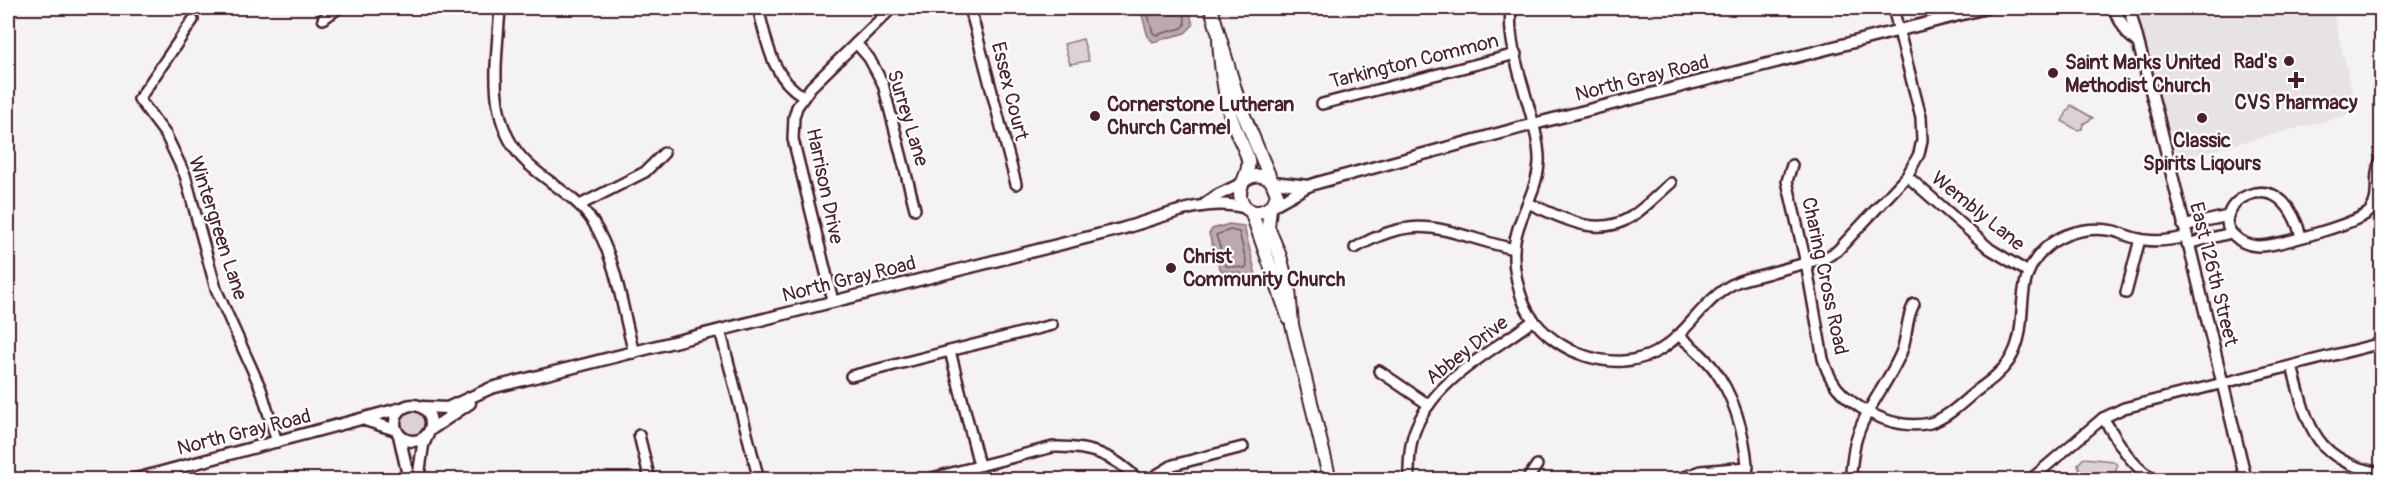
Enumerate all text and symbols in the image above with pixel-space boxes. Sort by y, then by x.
street label: Tarkington Common [1327,28,1501,94]
street label: Essex Court [986,39,1035,144]
street label: North Gray Road [1572,49,1712,107]
place label: Rad's [2233,49,2277,74]
place label: Saint Marks United Methodist Church [2065,50,2221,98]
marker: Rad's [2282,54,2296,68]
marker: Saint Marks United Methodist Church [2046,66,2060,80]
street label: Surrey Lane [882,67,935,169]
marker: CVS Pharmacy [2289,73,2303,87]
place label: CVS Pharmacy [2235,90,2358,115]
place label: Cornerstone Lutheran Church Carmel [1107,92,1294,140]
marker: Cornerstone Lutheran Church Carmel [1088,109,1102,123]
marker: Classic Spirits Liqours [2195,111,2209,125]
street label: Harrison Drive [801,126,849,246]
place label: Classic Spirits Liqours [2143,128,2261,176]
street label: Wintergreen Lane [183,153,253,303]
street label: Wembly Lane [1926,166,2030,256]
street label: Charing Cross Road [1796,195,1854,357]
street label: East 126th Street [2184,199,2244,350]
place label: Christ Community Church [1183,244,1345,292]
street label: North Gray Road [779,250,919,308]
marker: Christ Community Church [1164,261,1178,275]
street label: Abbey Drive [1421,310,1513,390]
street label: North Gray Road [174,403,314,461]

